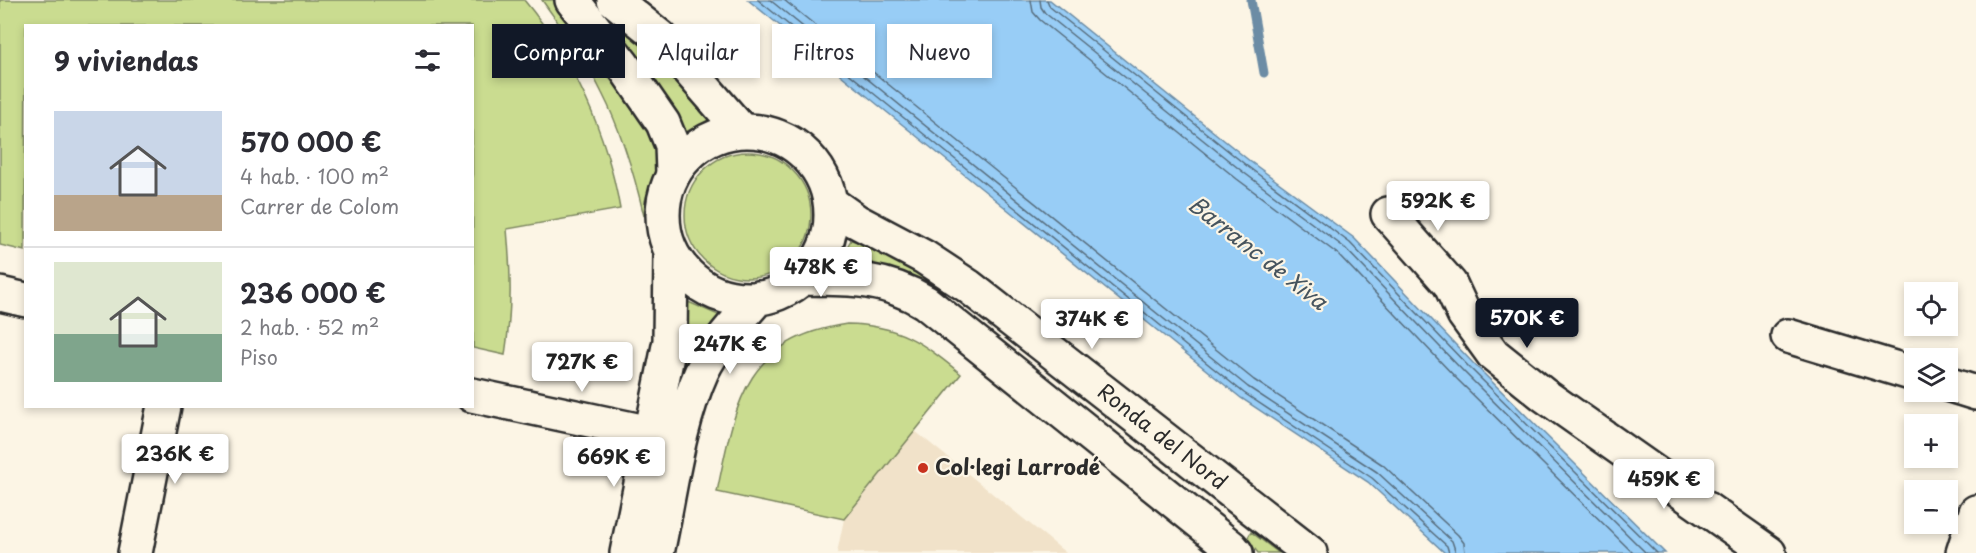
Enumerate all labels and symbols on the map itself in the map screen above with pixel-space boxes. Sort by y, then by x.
pin: 592K € [1389,181,1487,232]
water label: Barranc de Xiva [1182,187,1336,317]
pin: 478K € [772,247,870,298]
pin: 570K € [1478,298,1576,349]
pin: 374K € [1043,299,1141,350]
pin: 247K € [681,324,779,375]
pin: 727K € [533,342,631,393]
street label: Ronda del Nord [1092,375,1235,496]
pin: 236K € [126,434,224,485]
pin: 669K € [565,437,663,488]
place label: Col·legi Larrodé [935,450,1100,482]
pin: 459K € [1615,459,1713,510]
marker: Col·legi Larrodé [916,461,930,475]

